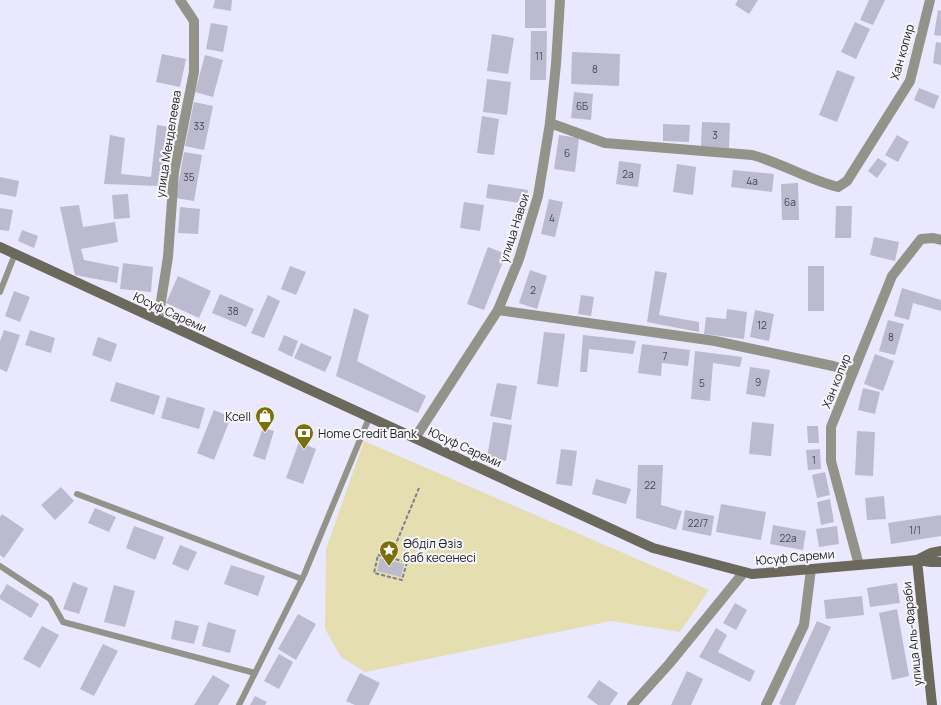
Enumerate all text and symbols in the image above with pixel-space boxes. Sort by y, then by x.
street label: Хан копир [886,22,918,82]
house number: 11 [535,49,543,63]
house number: 8 [592,62,598,76]
street label: улица Менделеева [151,89,185,199]
house number: 6Б [576,99,588,113]
house number: 33 [193,119,205,133]
house number: 3 [712,128,718,142]
house number: 6 [564,146,570,160]
house number: 2а [622,167,634,181]
house number: 35 [183,170,195,184]
house number: 4а [746,174,758,188]
street label: улица Навои [495,191,533,265]
house number: 6а [784,195,796,209]
house number: 4 [549,211,555,225]
house number: 2 [530,283,536,297]
street label: Юсуф Сареми [131,288,209,336]
house number: 38 [227,304,239,318]
house number: 12 [757,318,767,332]
house number: 8 [888,330,894,344]
house number: 7 [662,349,668,363]
street label: Хан копир [817,351,855,411]
house number: 9 [755,375,761,389]
house number: 5 [699,376,705,390]
shop icon: Kcell [254,405,276,433]
place label: Kcell [225,408,251,425]
bank icon: Home Credit Bank [293,422,315,450]
street label: Юсуф Сареми [426,423,504,471]
place label: Home Credit Bank [318,425,418,442]
house number: 1 [812,453,816,467]
house number: 22 [644,478,656,492]
house number: 22/7 [688,516,708,530]
house number: 1/1 [909,523,921,537]
house number: 22а [780,531,796,545]
place label: Әбділ Әзіз баб кесенесі [403,535,476,566]
place icon: Әбділ Әзіз баб кесенесі [378,539,400,567]
street label: Юсуф Сареми [755,545,835,569]
street label: улица Аль-Фараби [898,581,926,687]

